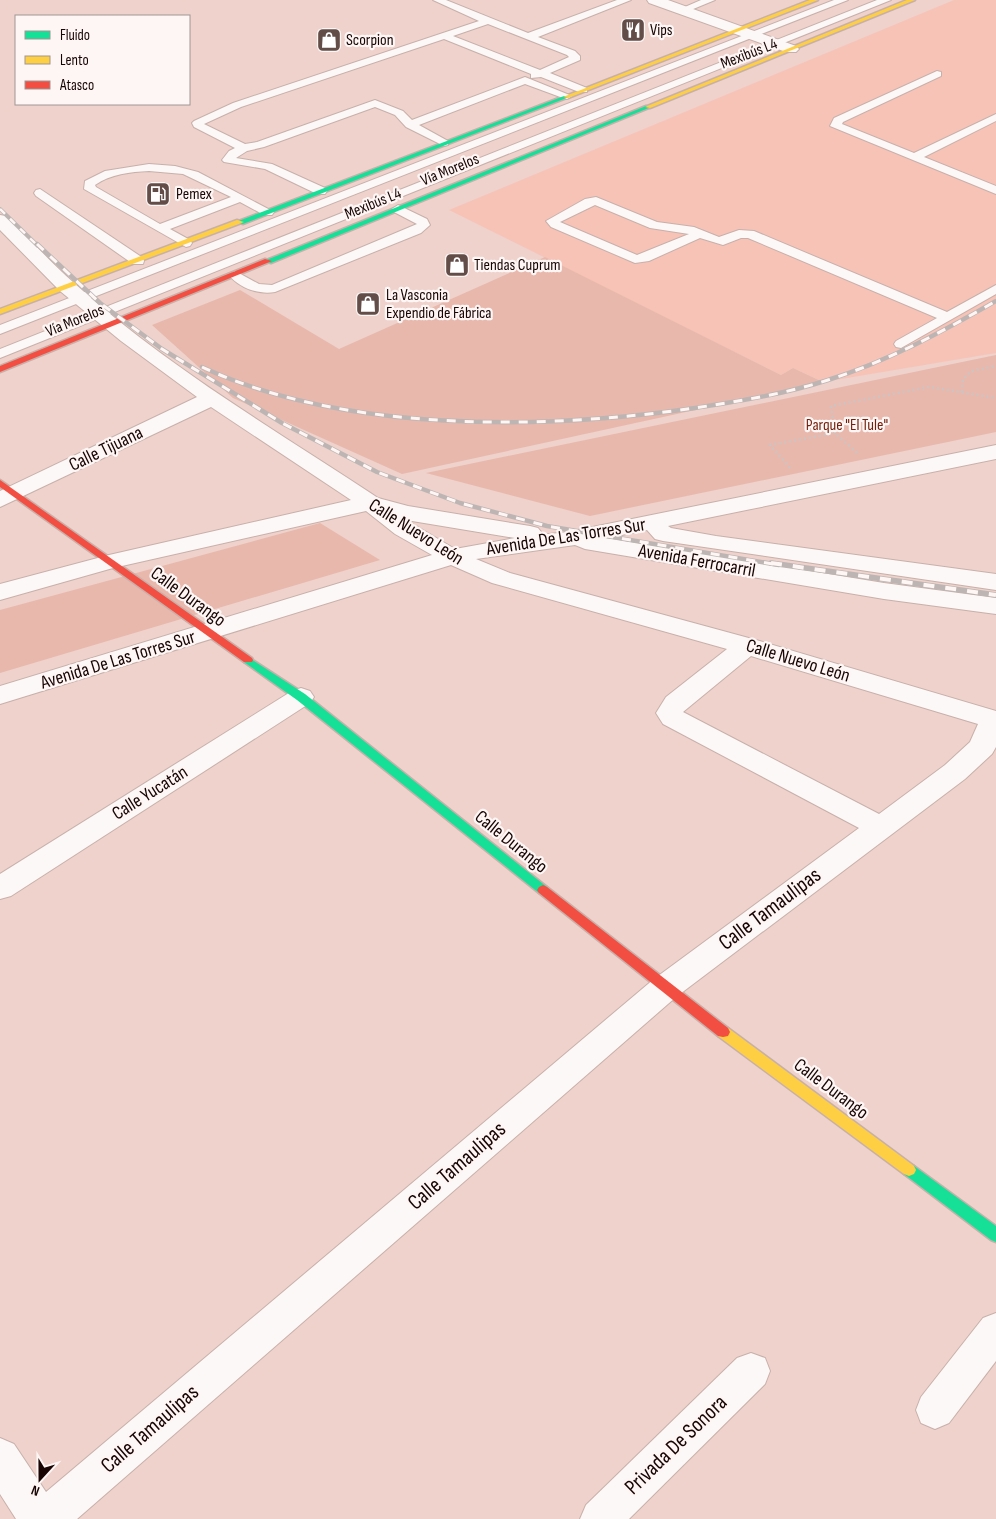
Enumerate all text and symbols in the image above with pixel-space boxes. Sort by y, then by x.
legend [15,15,190,105]
restaurant icon: Vips [620,17,646,43]
place label: Vips [650,21,673,40]
text: Fluido [60,26,90,45]
shop icon: Scorpion [316,27,342,53]
place label: Scorpion [346,31,394,50]
street label: Mexibús L4 [718,34,780,73]
text: Lento [60,51,89,70]
text: Atasco [59,76,94,95]
street label: Vía Morelos [418,150,482,190]
fuel station icon: Pemex [145,181,171,207]
street label: Mexibús L4 [342,184,404,224]
place label: Pemex [176,185,212,204]
shop icon: Tiendas Cuprum [444,252,470,278]
place label: Tiendas Cuprum [474,256,560,275]
place label: La Vasconia Expendio de Fábrica [386,286,491,323]
shop icon: La Vasconia Expendio de Fábrica [355,291,381,317]
street label: Vía Morelos [43,301,107,341]
park label: Parque "El Tule" [806,416,888,435]
street label: Calle Tijuana [65,421,147,477]
street label: Calle Nuevo León [364,494,468,570]
street label: Avenida De Las Torres Sur [484,513,648,561]
street label: Avenida Ferrocarril [636,539,757,583]
street label: Calle Durango [146,562,230,632]
street label: Avenida De Las Torres Sur [37,625,199,695]
street label: Calle Nuevo León [743,634,853,688]
street label: Calle Yucatán [108,761,192,825]
street label: Calle Durango [470,806,552,878]
street label: Calle Tamaulipas [714,862,827,956]
street label: Calle Durango [789,1054,873,1124]
street label: Calle Tamaulipas [402,1116,512,1216]
street label: Calle Tamaulipas [95,1379,205,1479]
street label: Privada De Sonora [619,1389,733,1501]
north arrow [15,1454,65,1504]
text: N [29,1481,42,1500]

